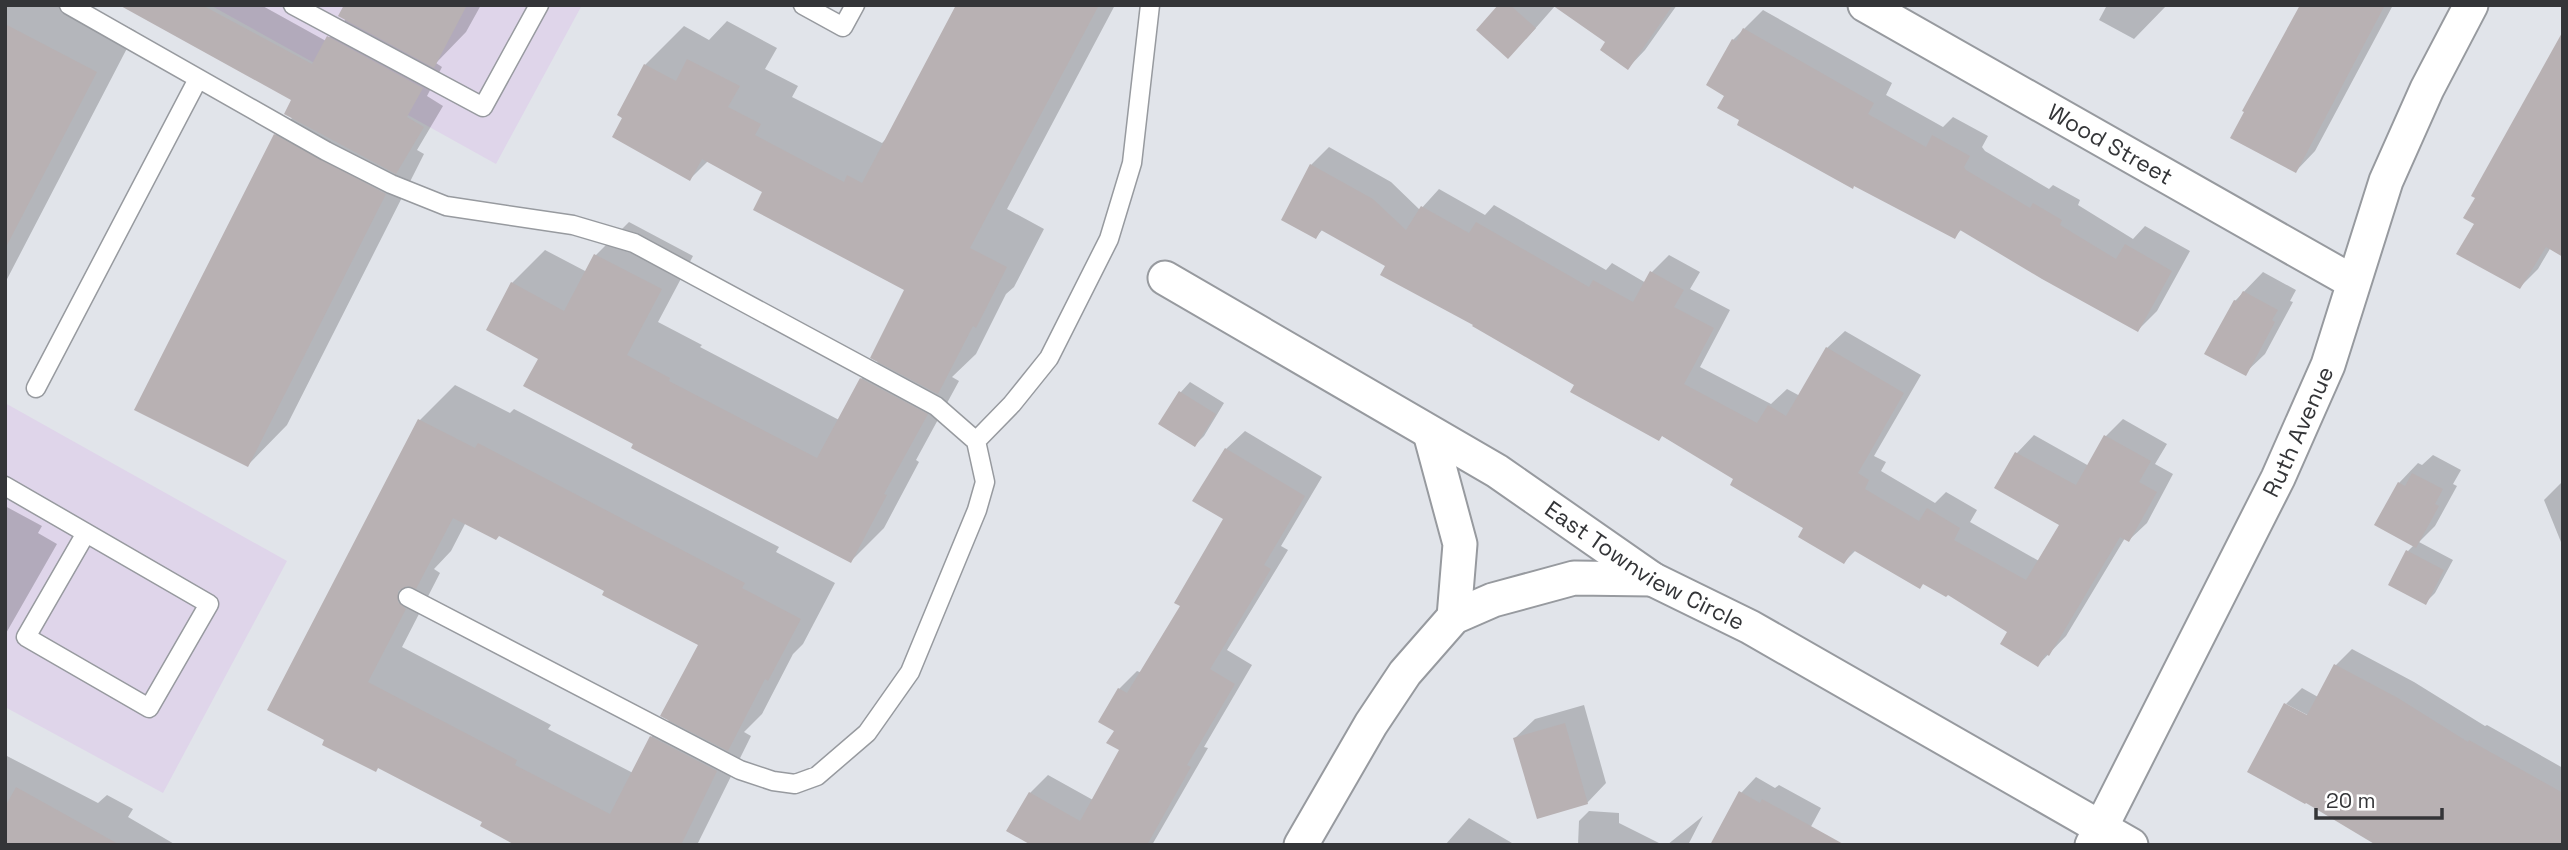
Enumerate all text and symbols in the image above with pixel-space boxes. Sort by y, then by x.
street label: Wood Street [2042,97,2178,192]
street label: Ruth Avenue [2256,362,2341,502]
street label: East Townview Circle [1539,494,1750,637]
scale bar [2316,776,2442,820]
text: 20 m [2326,787,2376,814]

